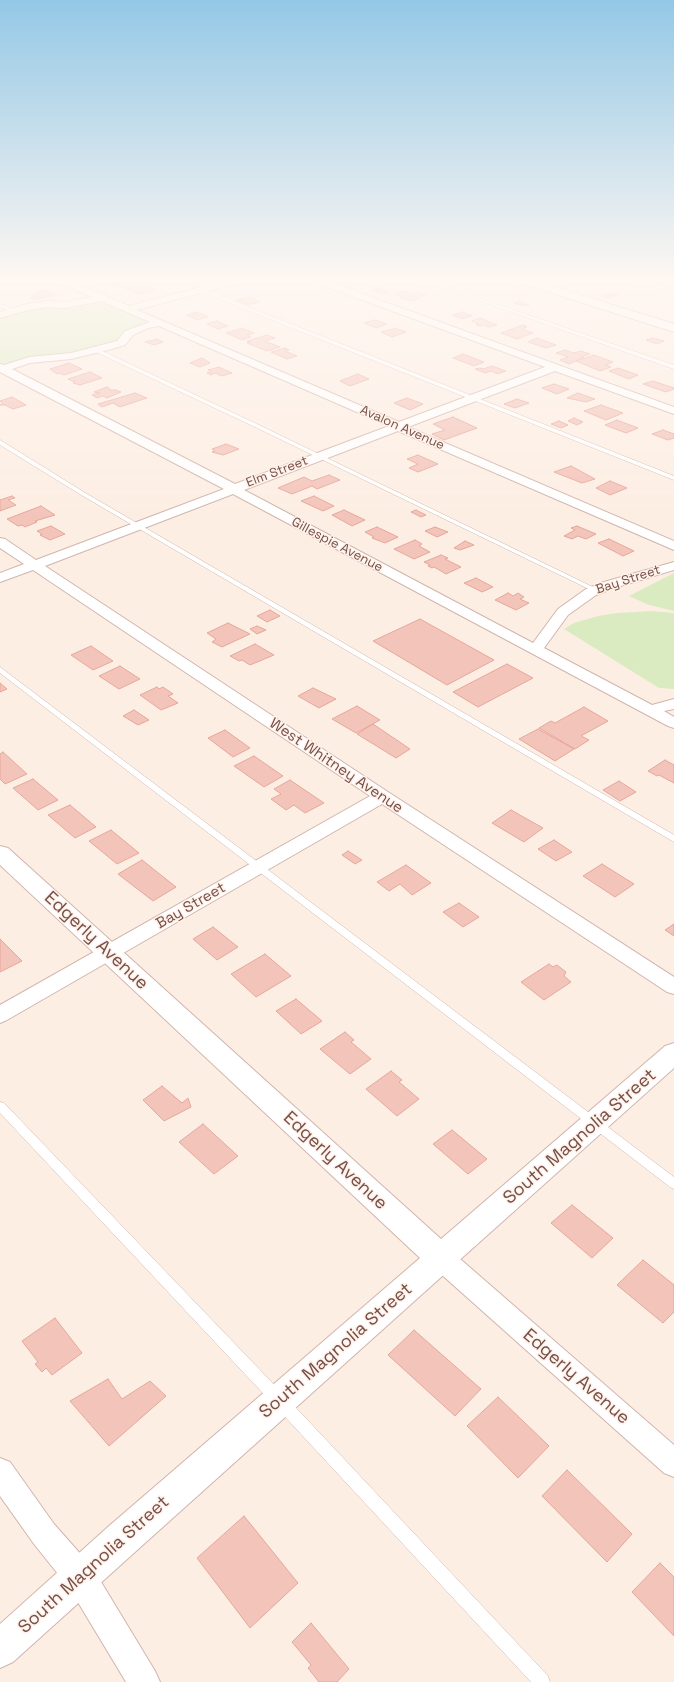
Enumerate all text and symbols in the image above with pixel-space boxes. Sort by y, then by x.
street label: Avalon Avenue [357,402,447,454]
street label: Elm Street [244,453,310,491]
street label: Gillespie Avenue [289,514,385,576]
street label: Bay Street [594,562,662,598]
street label: West Whitney Avenue [266,715,406,817]
street label: Bay Street [153,879,229,933]
street label: Edgerly Avenue [40,887,152,995]
street label: South Magnolia Street [499,1065,661,1209]
street label: Edgerly Avenue [279,1107,391,1215]
street label: South Magnolia Street [255,1279,417,1423]
street label: Edgerly Avenue [518,1325,634,1429]
street label: South Magnolia Street [14,1492,174,1638]

